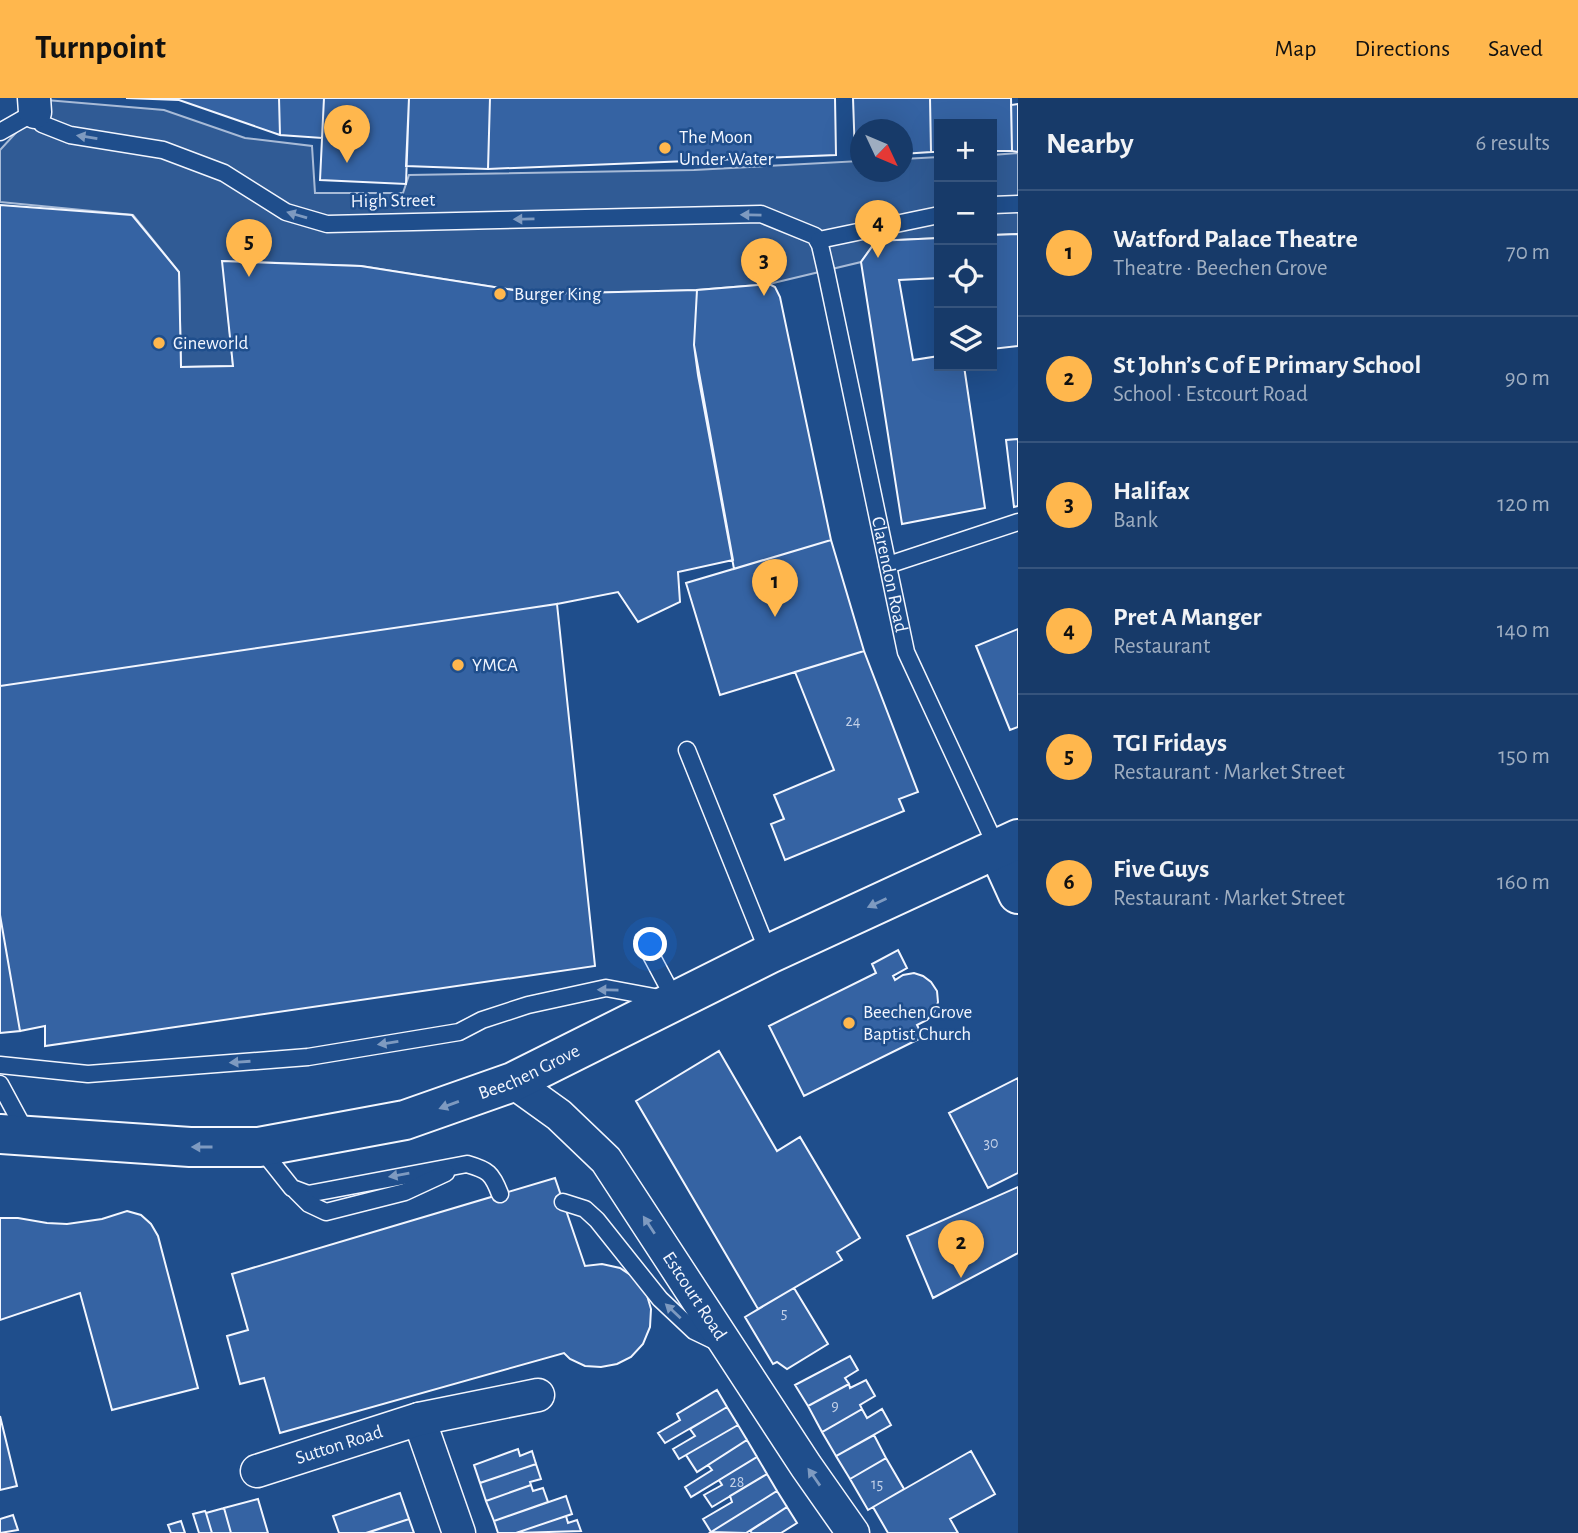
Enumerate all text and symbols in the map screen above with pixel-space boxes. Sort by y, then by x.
text: Turnpoint [35,32,166,65]
text: Map [1274,37,1316,61]
text: Directions [1354,37,1450,61]
text: Saved [1488,37,1543,61]
pin: 6 [324,105,370,163]
north arrow [850,119,913,182]
map controls [934,119,997,371]
button: + [934,119,997,182]
place label: The Moon Under Water [679,128,774,169]
text: Nearby [1046,129,1134,159]
one-way arrow [76,132,98,143]
text: 6 results [1476,132,1550,155]
marker: The Moon Under Water [657,140,673,156]
button: − [934,182,997,245]
street label: High Street [351,191,435,211]
pin: 4 [855,200,901,258]
one-way arrow [740,209,762,221]
one-way arrow [287,210,308,220]
one-way arrow [512,214,534,225]
pin: 5 [226,219,272,277]
text: Watford Palace Theatre [1113,226,1358,252]
pin: 3 [741,238,787,296]
text: 1 [1065,241,1073,264]
text: 70 m [1506,241,1550,264]
button: locate [934,245,997,308]
text: Theatre · Beechen Grove [1113,257,1328,280]
place label: Burger King [514,285,602,304]
marker: Burger King [492,286,508,302]
button: layers [934,308,997,371]
place label: Cineworld [173,334,249,353]
marker: Cineworld [151,335,167,351]
text: St John’s C of E Primary School [1113,352,1421,378]
text: 2 [1064,367,1074,390]
text: 90 m [1505,367,1550,390]
text: School · Estcourt Road [1113,383,1308,406]
text: Halifax [1113,478,1190,504]
text: 3 [1064,493,1074,516]
text: 120 m [1497,493,1550,516]
text: Bank [1113,509,1158,532]
street label: Clarendon Road [868,515,911,634]
pin: 1 [752,559,798,617]
text: Pret A Manger [1113,604,1262,630]
text: 4 [1063,619,1075,642]
text: 140 m [1497,619,1550,642]
text: Restaurant [1113,635,1210,658]
place label: YMCA [472,656,518,675]
marker: YMCA [450,657,466,673]
house number: 24 [846,713,861,729]
text: TGI Fridays [1113,730,1227,756]
text: 5 [1064,745,1074,768]
text: 150 m [1498,745,1550,768]
text: Restaurant · Market Street [1113,761,1345,784]
text: Five Guys [1113,856,1209,882]
text: 6 [1063,871,1075,894]
text: 160 m [1497,871,1550,894]
text: Restaurant · Market Street [1113,887,1345,910]
one-way arrow [867,897,887,909]
your location [633,927,667,961]
one-way arrow [597,984,619,996]
place label: Beechen Grove Baptist Church [863,1003,972,1044]
marker: Beechen Grove Baptist Church [841,1015,857,1031]
one-way arrow [377,1038,399,1049]
street label: Beechen Grove [476,1041,583,1103]
one-way arrow [229,1057,251,1068]
one-way arrow [438,1099,459,1110]
house number: 30 [983,1135,999,1151]
one-way arrow [190,1141,212,1153]
one-way arrow [388,1170,410,1181]
one-way arrow [642,1215,655,1235]
pin: 2 [938,1220,984,1278]
street label: Estcourt Road [659,1248,731,1344]
one-way arrow [665,1304,682,1320]
house number: 5 [781,1305,787,1321]
house number: 9 [831,1398,839,1414]
street label: Sutton Road [293,1422,385,1468]
one-way arrow [807,1468,821,1486]
house number: 28 [730,1474,744,1490]
house number: 15 [871,1476,883,1492]

